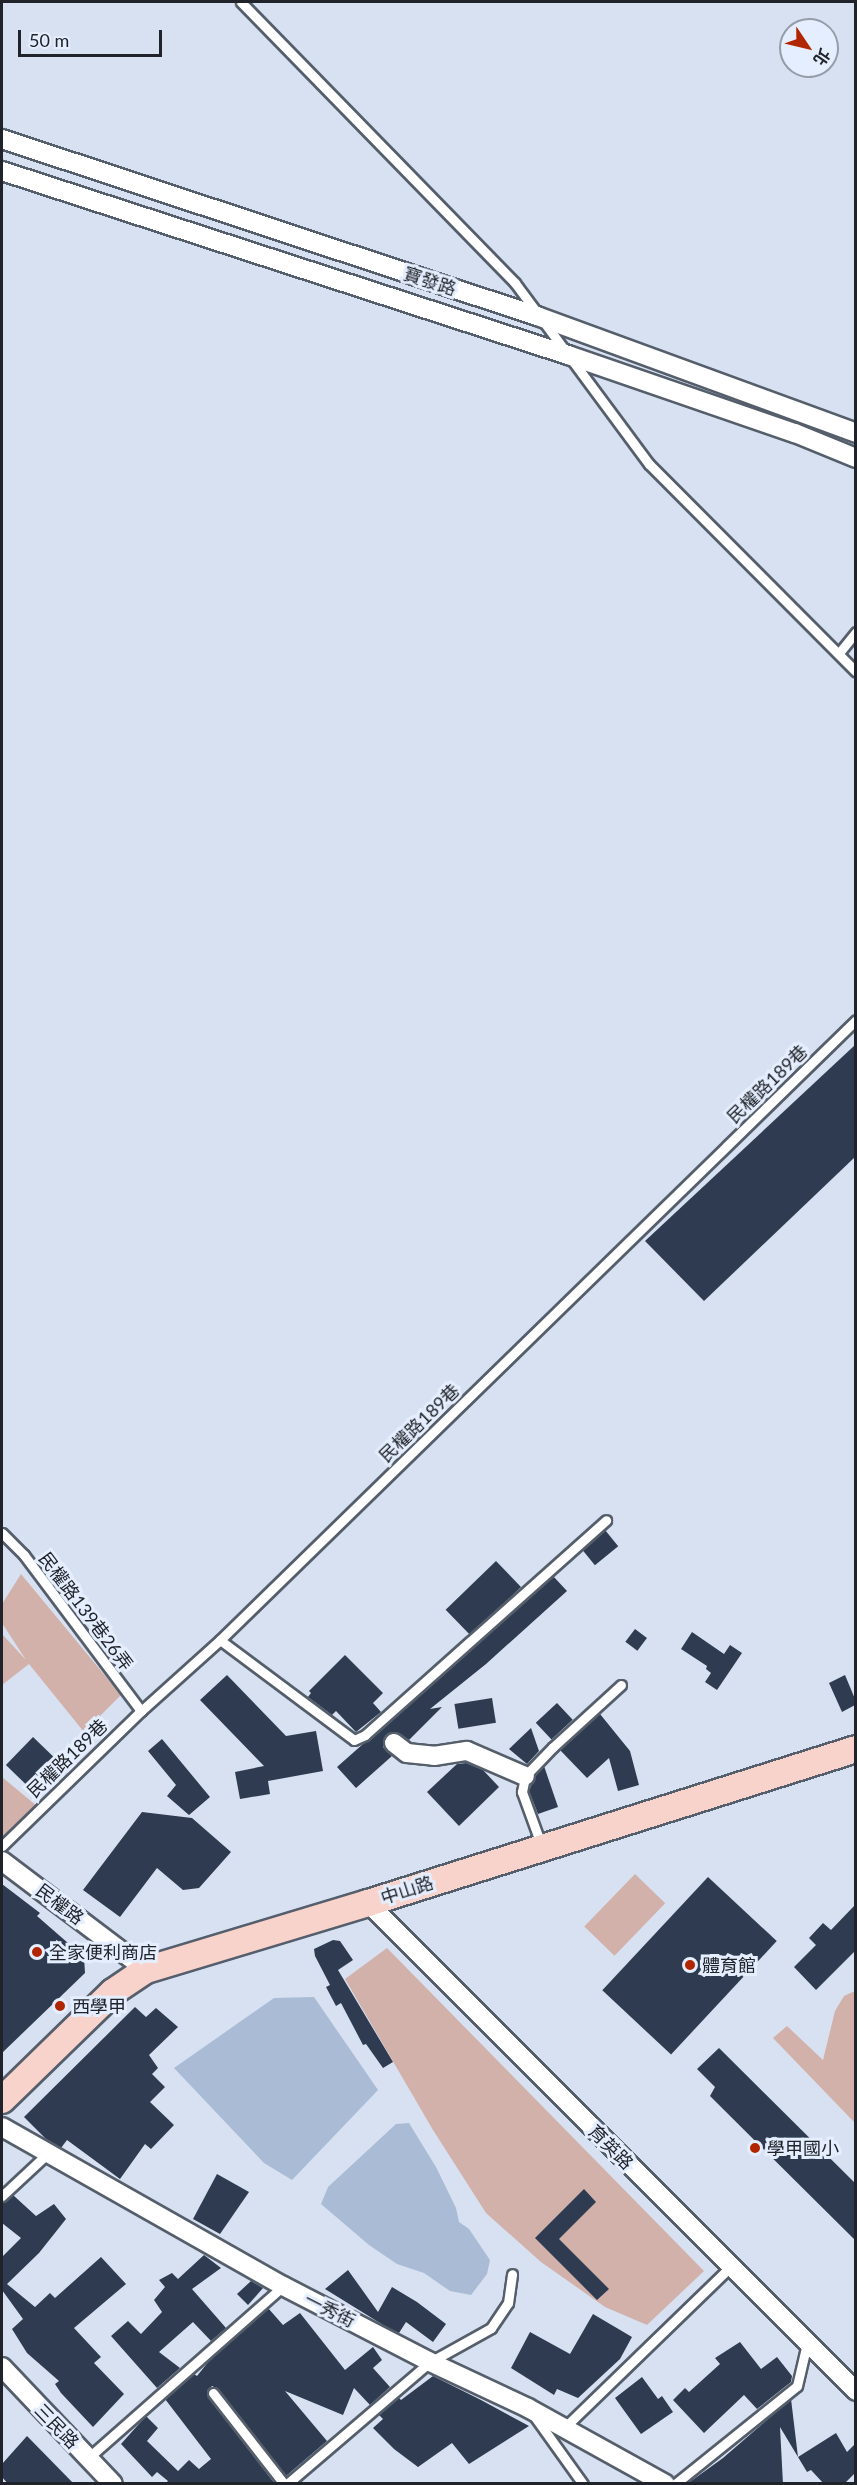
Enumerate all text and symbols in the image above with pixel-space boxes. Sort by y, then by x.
scale bar [21,18,165,56]
north arrow [779,18,839,78]
text: 50 m [29,29,69,51]
text: 北 [810,45,835,69]
street label: 寶發路 [401,262,459,300]
street label: 民權路189巷 [722,1040,812,1128]
street label: 民權路189巷 [374,1379,464,1467]
street label: 民權路139巷26弄 [35,1548,137,1674]
street label: 民權路189巷 [22,1714,112,1802]
street label: 中山路 [378,1871,436,1909]
street label: 民權路 [32,1879,88,1929]
place label: 全家便利商店 [49,1941,157,1963]
marker: 全家便利商店 [30,1945,44,1959]
place label: 體育館 [702,1954,756,1976]
marker: 體育館 [683,1958,697,1972]
place label: 西學甲 [72,1995,126,2017]
marker: 西學甲 [53,1999,67,2013]
street label: 育英路 [584,2120,638,2174]
place label: 學甲國小 [767,2137,839,2159]
marker: 學甲國小 [748,2141,762,2155]
street label: 一秀街 [301,2288,359,2332]
street label: 三民路 [30,2399,84,2453]

